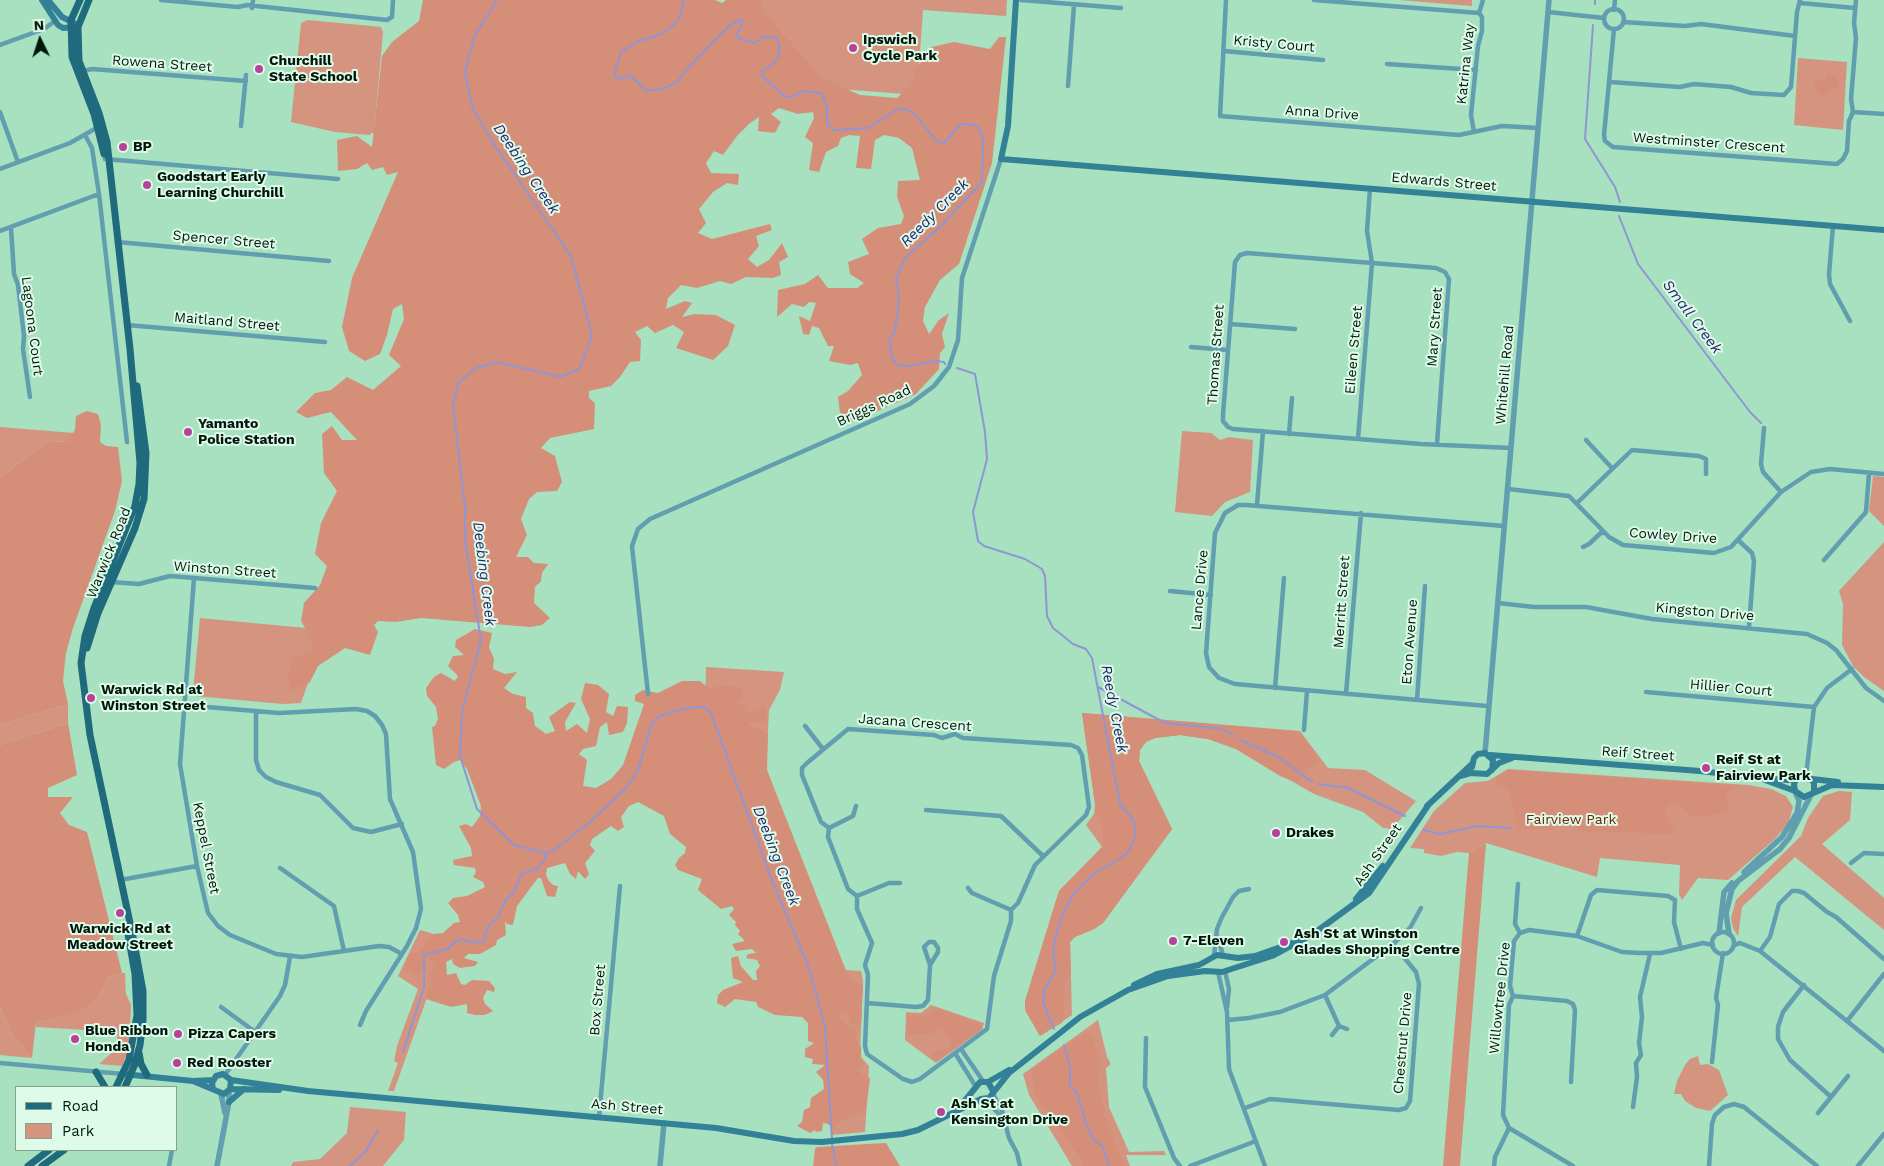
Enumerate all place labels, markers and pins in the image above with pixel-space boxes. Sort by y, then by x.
place label: Ipswich Cycle Park [863,32,937,64]
marker: Ipswich Cycle Park [847,42,859,54]
place label: Churchill State School [269,53,357,85]
marker: Churchill State School [253,63,265,75]
place label: BP [133,139,152,155]
marker: BP [117,141,129,153]
place label: Goodstart Early Learning Churchill [157,169,284,202]
marker: Goodstart Early Learning Churchill [141,179,153,191]
place label: Yamanto Police Station [198,416,295,448]
marker: Yamanto Police Station [182,426,194,438]
place label: Warwick Rd at Winston Street [101,682,206,714]
marker: Warwick Rd at Winston Street [85,692,97,704]
place label: Reif St at Fairview Park [1716,752,1811,784]
marker: Reif St at Fairview Park [1700,762,1712,774]
place label: Drakes [1286,825,1334,841]
marker: Drakes [1270,827,1282,839]
marker: Warwick Rd at Meadow Street [114,907,126,919]
place label: Warwick Rd at Meadow Street [67,921,173,954]
place label: Ash St at Winston Glades Shopping Centre [1294,926,1460,959]
place label: 7-Eleven [1183,933,1244,949]
marker: 7-Eleven [1167,935,1179,947]
marker: Ash St at Winston Glades Shopping Centre [1278,936,1290,948]
place label: Blue Ribbon Honda [85,1023,168,1056]
place label: Pizza Capers [188,1026,276,1042]
marker: Pizza Capers [172,1028,184,1040]
marker: Blue Ribbon Honda [69,1033,81,1045]
place label: Red Rooster [187,1055,271,1071]
marker: Red Rooster [171,1057,183,1069]
place label: Ash St at Kensington Drive [951,1096,1068,1128]
marker: Ash St at Kensington Drive [935,1106,947,1118]

